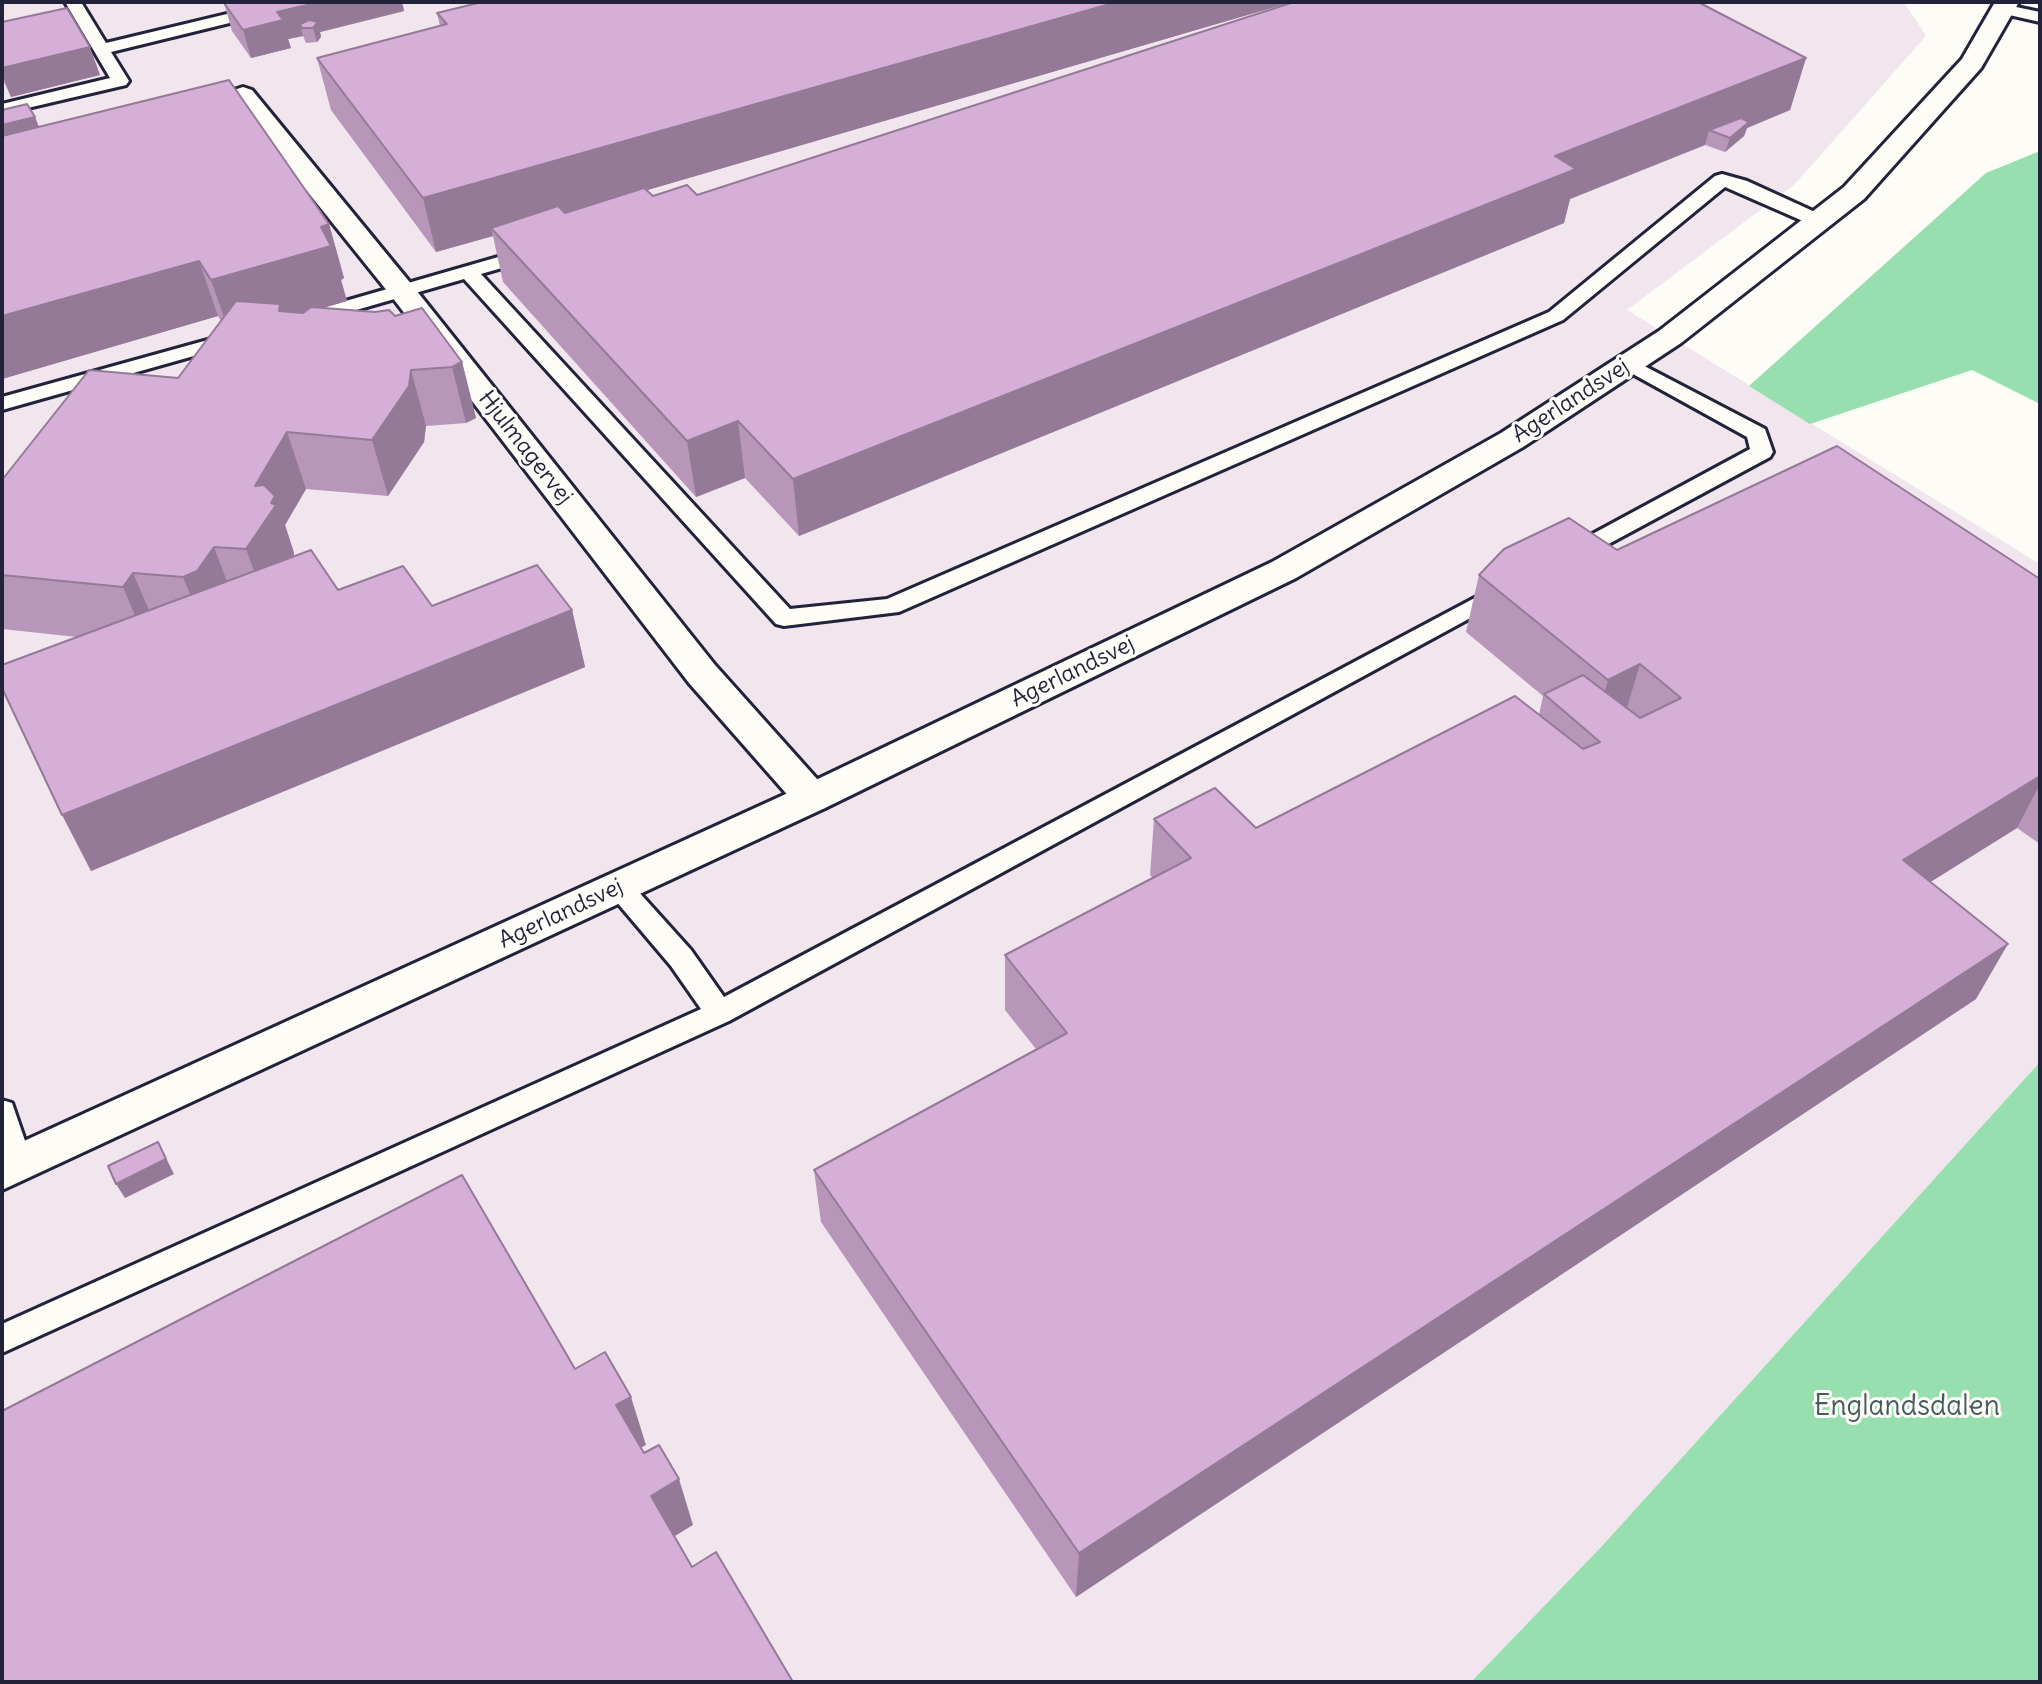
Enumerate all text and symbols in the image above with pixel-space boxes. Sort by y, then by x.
street label: Agerlandsvej [1507,353,1635,449]
street label: Hjulmagervej [472,386,578,510]
street label: Agerlandsvej [1007,630,1139,714]
street label: Agerlandsvej [495,873,627,955]
park label: Englandsdalen [1814,1390,2000,1424]

